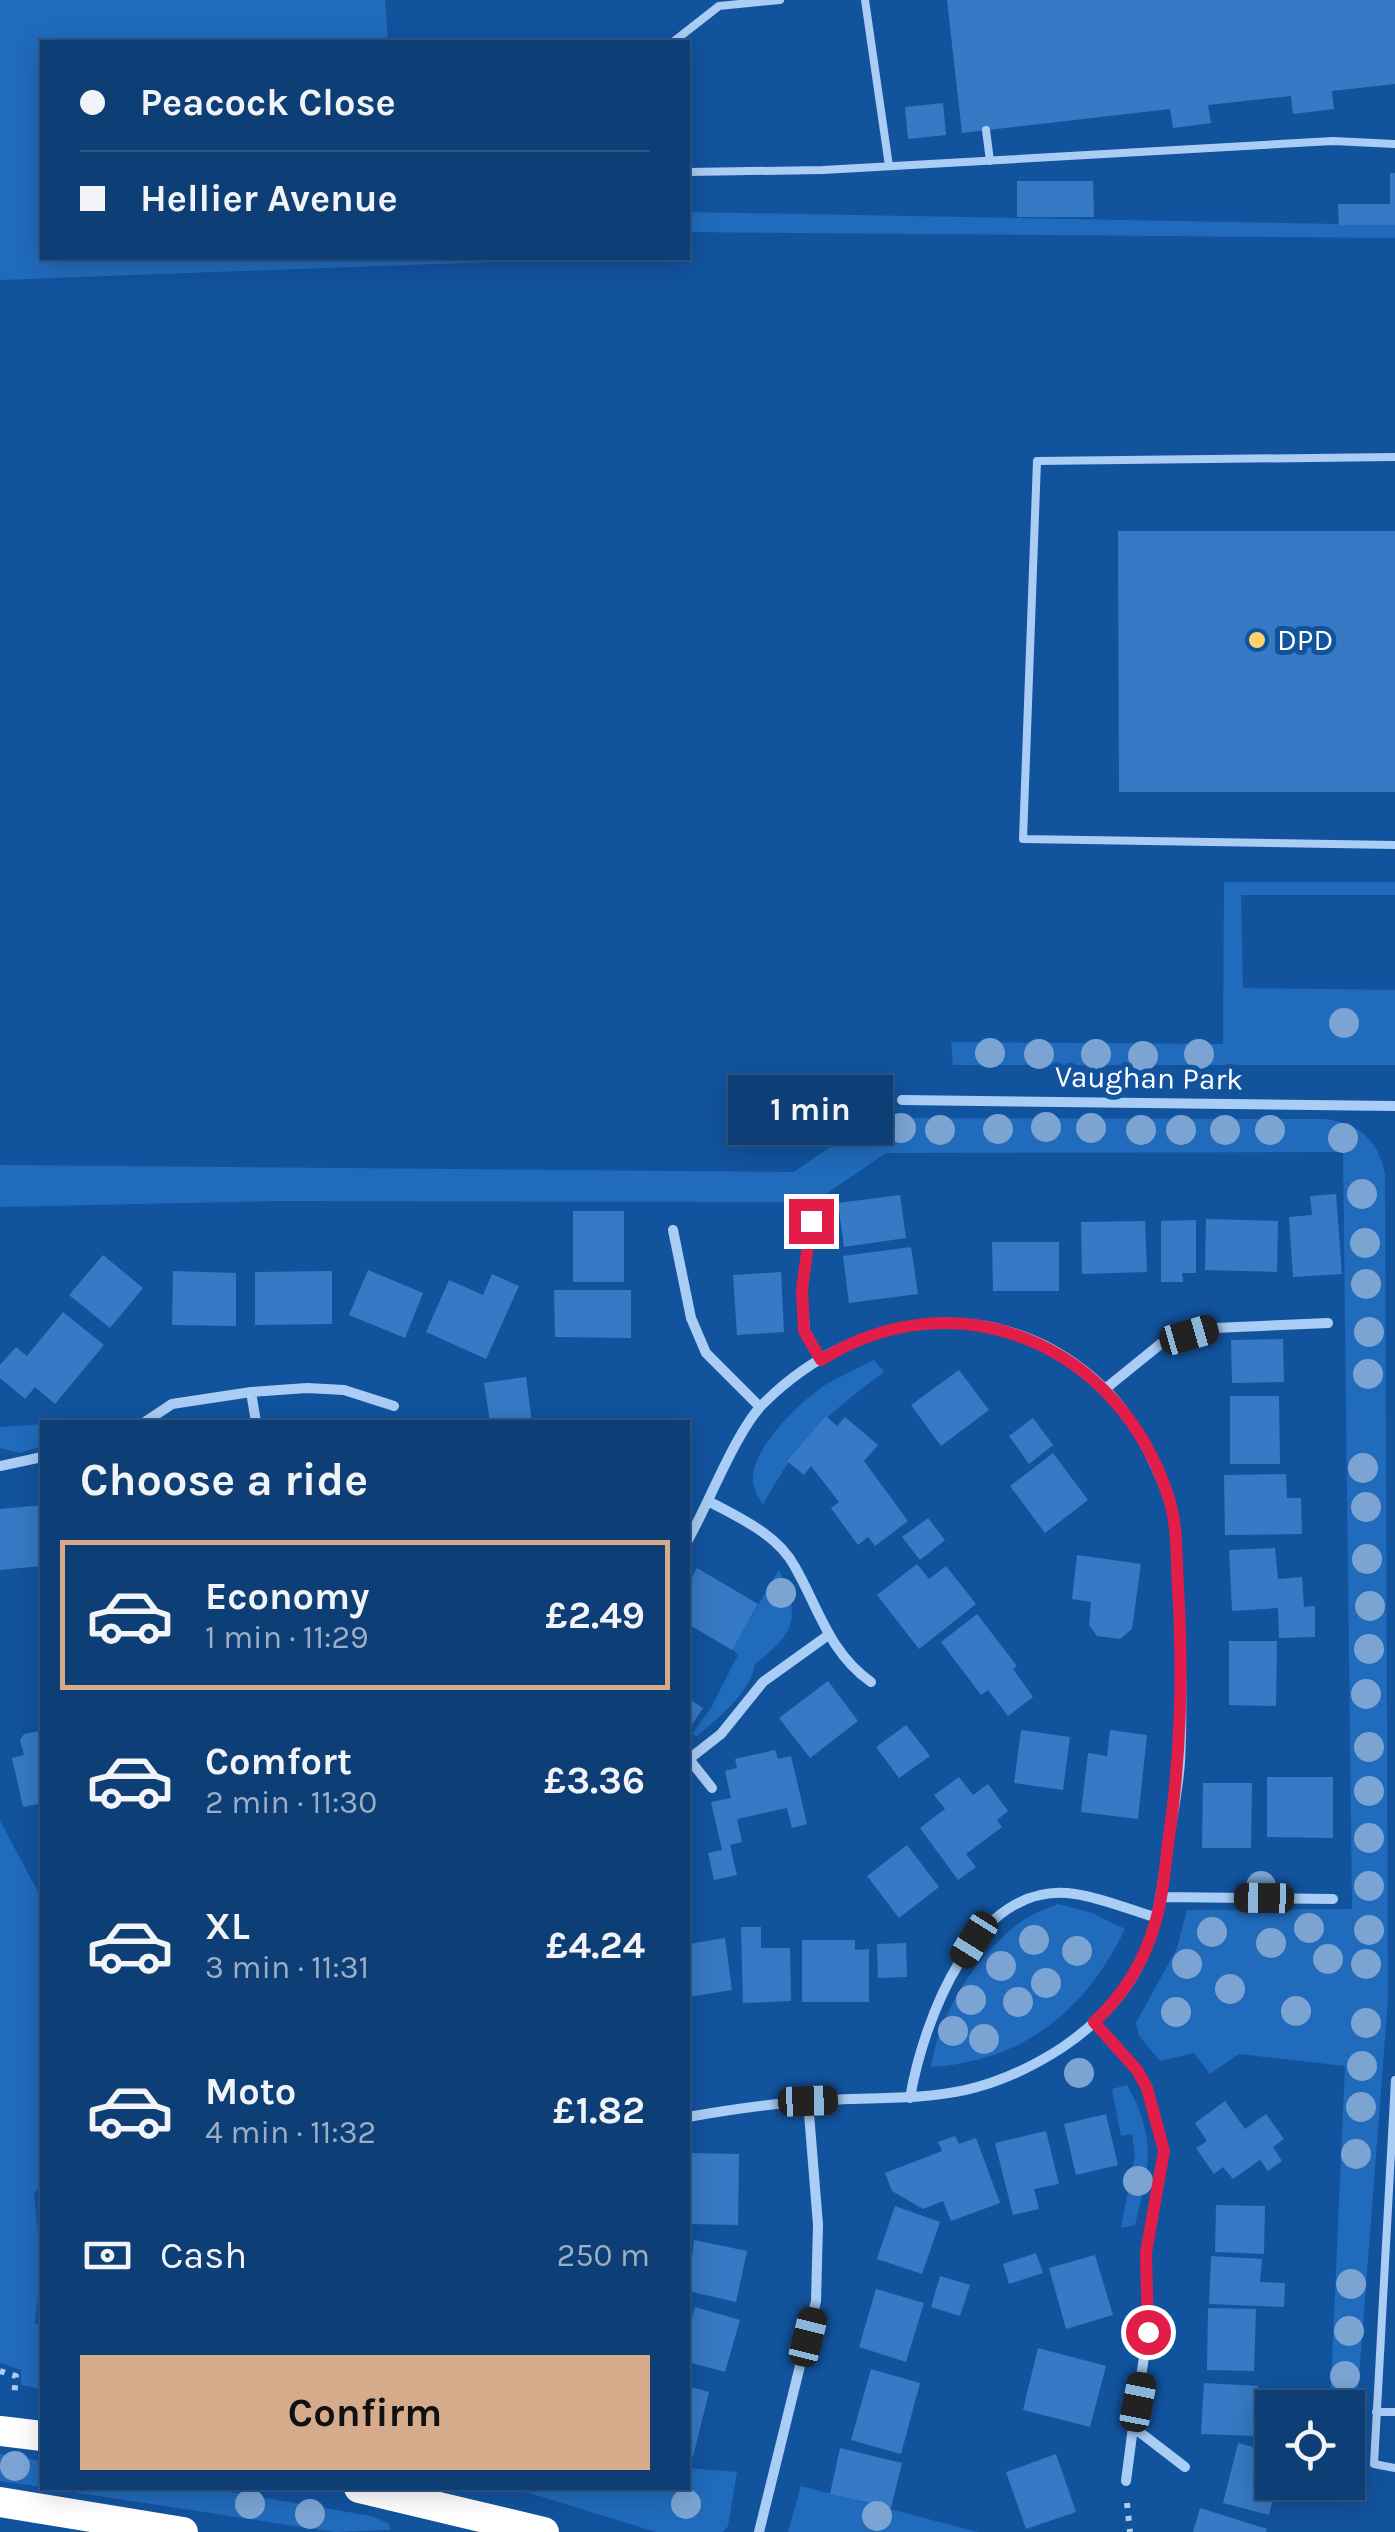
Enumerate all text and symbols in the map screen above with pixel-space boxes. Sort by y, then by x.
text: Peacock Close [140,80,396,125]
text: Hellier Avenue [140,176,398,221]
place label: DPD [1277,622,1333,658]
marker: DPD [1246,629,1268,651]
street label: Vaughan Park [1055,1058,1243,1098]
callout: 1 min [728,1076,894,1146]
text: 1 min [770,1091,851,1128]
route end [789,1199,834,1244]
car [1156,1312,1222,1358]
text: Choose a ride [80,1454,368,1506]
icon: car [85,1570,175,1660]
text: Economy [205,1574,369,1619]
text: £2.49 [545,1593,645,1638]
text: 1 min · 11:29 [205,1619,369,1656]
icon: car [85,1735,175,1825]
text: Comfort [205,1739,352,1784]
text: £3.36 [544,1758,645,1803]
text: 2 min · 11:30 [205,1784,377,1821]
car [1234,1882,1294,1914]
icon: car [85,1900,175,1990]
text: XL [205,1904,250,1949]
car [945,1907,1003,1973]
text: £4.24 [546,1923,645,1968]
text: 3 min · 11:31 [205,1949,369,1986]
icon: car [85,2065,175,2155]
text: Moto [205,2069,296,2114]
car [777,2085,839,2117]
text: £1.82 [553,2088,645,2133]
text: 4 min · 11:32 [205,2114,376,2151]
icon: cash [80,2228,135,2283]
text: Cash [160,2233,247,2278]
text: 250 m [557,2237,650,2274]
car [786,2304,830,2370]
route start [1126,2310,1171,2355]
button: Confirm [80,2355,650,2470]
car [1118,2370,1158,2434]
map controls [1255,2390,1365,2500]
button: locate [1255,2390,1365,2500]

